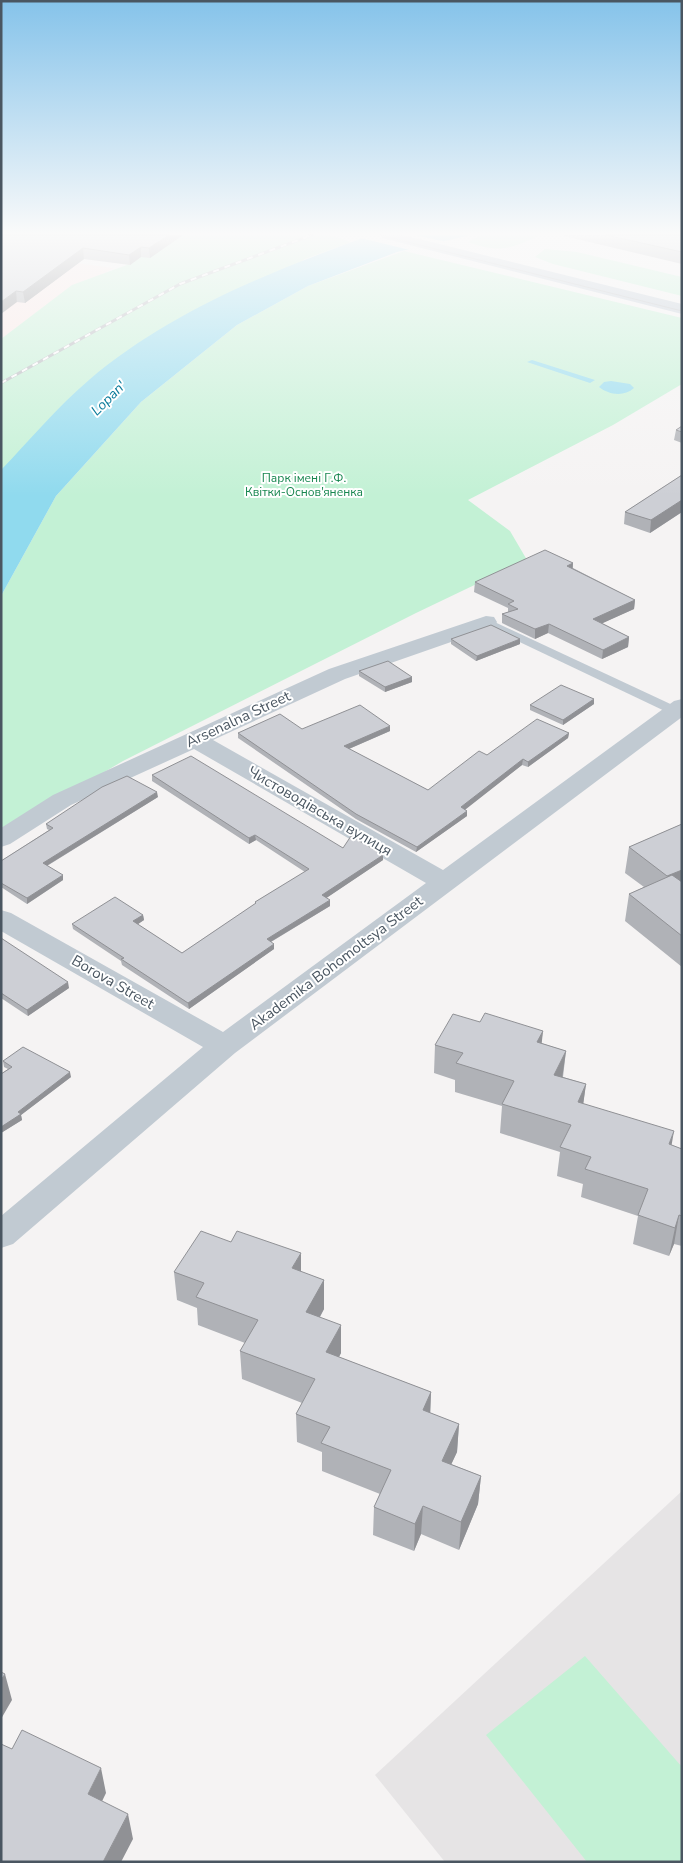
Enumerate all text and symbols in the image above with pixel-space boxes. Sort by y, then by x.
water label: Lopan' [87,376,131,420]
park label: Парк імені Г.Ф. Квітки-Основ'яненка [245,470,363,500]
street label: Arsenalna Street [182,686,294,752]
street label: Чистоводівська вулиця [244,761,396,861]
street label: Akademika Bohomoltsya Street [245,891,427,1035]
street label: Borova Street [68,950,159,1014]

